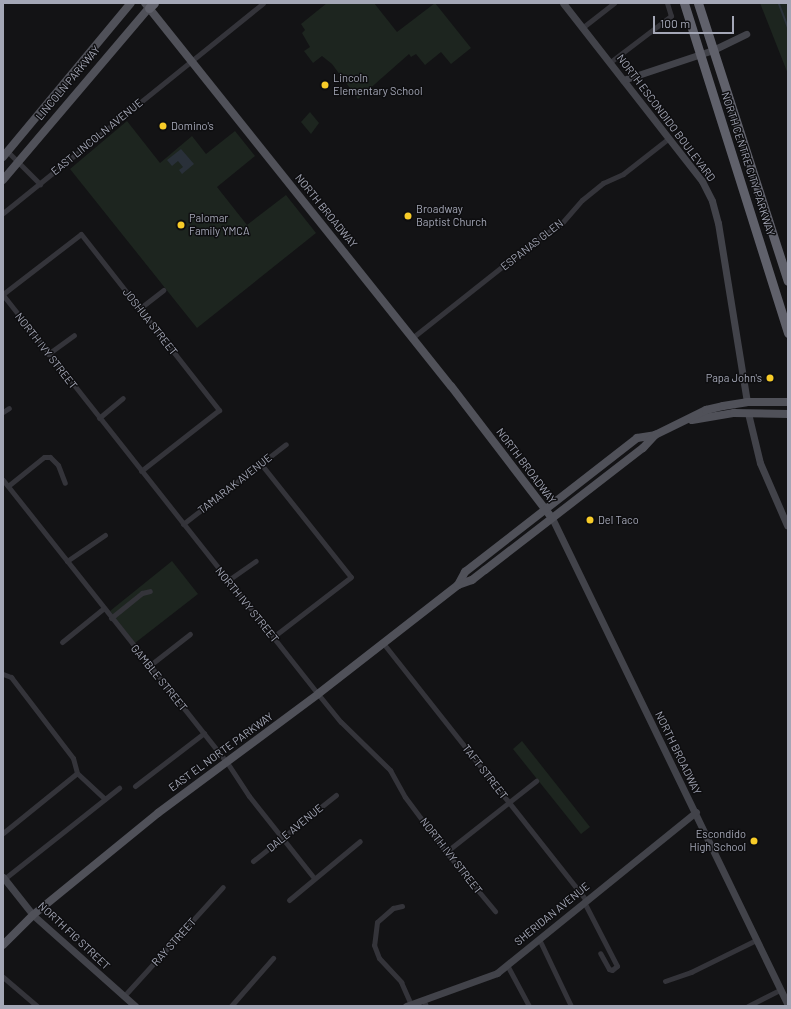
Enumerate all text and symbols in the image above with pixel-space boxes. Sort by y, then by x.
scale bar [655,8,736,34]
text: 100 m [660,16,690,30]
street label: LINCOLN PARKWAY [33,43,103,123]
street label: NORTH ESCONDIDO BOULEVARD [614,52,718,184]
place label: Lincoln Elementary School [333,72,423,98]
marker: Lincoln Elementary School [320,80,330,90]
street label: NORTH CENTRE CITY PARKWAY [718,90,778,238]
street label: EAST LINCOLN AVENUE [49,96,145,178]
place label: Domino's [171,119,214,133]
marker: Domino's [158,121,168,131]
street label: NORTH BROADWAY [292,171,360,251]
place label: Broadway Baptist Church [416,203,487,229]
marker: Broadway Baptist Church [403,211,413,221]
place label: Palomar Family YMCA [189,212,250,238]
street label: ESPANAS GLEN [498,217,566,273]
marker: Palomar Family YMCA [176,220,186,230]
street label: JOSHUA STREET [120,286,180,358]
street label: NORTH IVY STREET [12,310,80,392]
place label: Papa John's [706,371,762,385]
marker: Papa John's [765,373,775,383]
street label: NORTH BROADWAY [493,426,559,506]
street label: TAMARAK AVENUE [195,451,275,517]
place label: Del Taco [598,513,639,527]
marker: Del Taco [585,515,595,525]
street label: NORTH IVY STREET [213,565,281,645]
street label: GAMBLE STREET [128,642,190,714]
street label: NORTH BROADWAY [652,709,704,797]
street label: EAST EL NORTE PARKWAY [166,710,276,794]
street label: TAFT STREET [460,742,510,802]
street label: DALE AVENUE [264,801,326,855]
street label: NORTH IVY STREET [417,815,485,897]
place label: Escondido High School [689,828,746,854]
marker: Escondido High School [749,836,759,846]
street label: SHERIDAN AVENUE [512,880,592,948]
street label: NORTH FIG STREET [35,899,113,973]
street label: RAY STREET [149,915,199,969]

